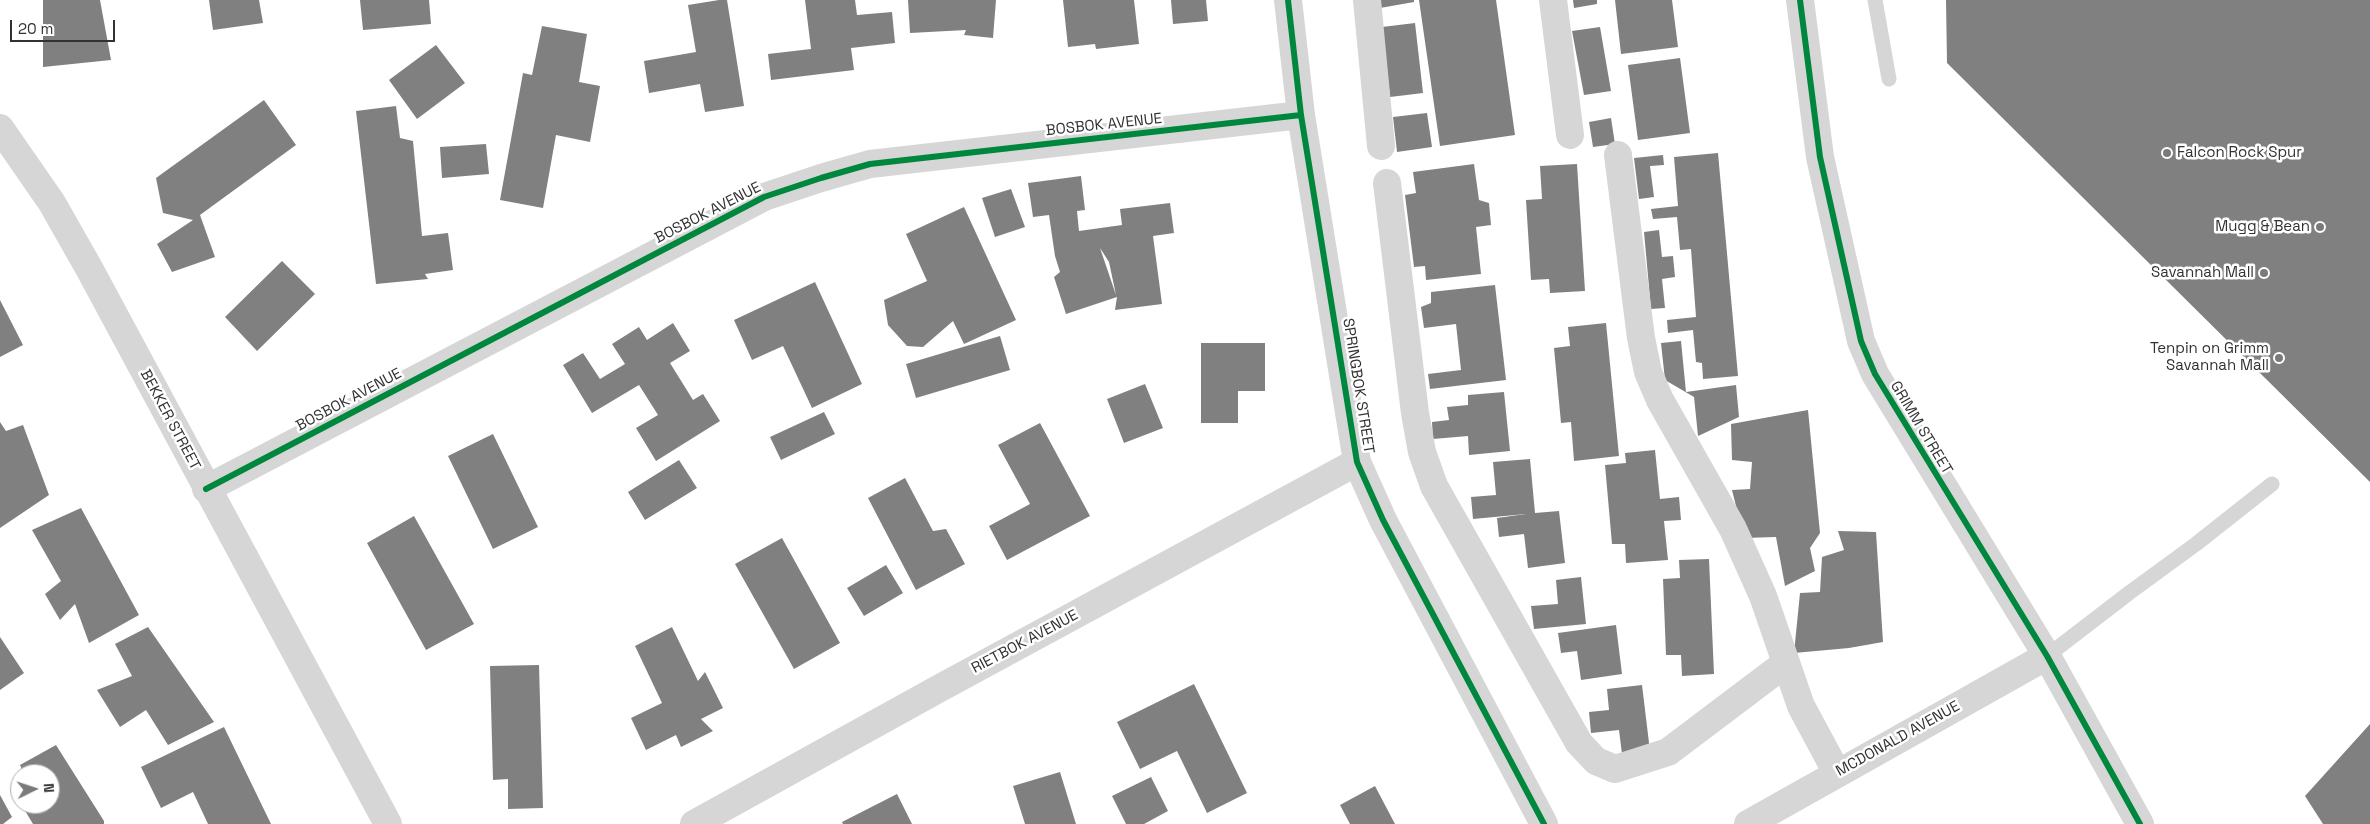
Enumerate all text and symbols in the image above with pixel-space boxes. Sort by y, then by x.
scale bar [12,10,118,42]
text: 20 m [18,19,53,38]
street label: BOSBOK AVENUE [1045,110,1163,140]
place label: Falcon Rock Spur [2177,144,2302,162]
marker: Falcon Rock Spur [2161,147,2173,159]
street label: BOSBOK AVENUE [652,178,764,248]
place label: Mugg & Bean [2215,218,2310,236]
marker: Mugg & Bean [2314,221,2326,233]
place label: Savannah Mall [2151,264,2254,282]
marker: Savannah Mall [2258,267,2270,279]
street label: SPRINGBOK STREET [1338,317,1378,455]
place label: Tenpin on Grimm Savannah Mall [2150,340,2269,375]
marker: Tenpin on Grimm Savannah Mall [2273,352,2285,364]
street label: BOSBOK AVENUE [293,365,405,435]
street label: BEKKER STREET [136,367,204,473]
street label: GRIMM STREET [1886,378,1956,478]
street label: RIETBOK AVENUE [969,606,1081,678]
street label: MCDONALD AVENUE [1833,697,1963,781]
north arrow [10,764,60,814]
text: N [40,783,58,793]

